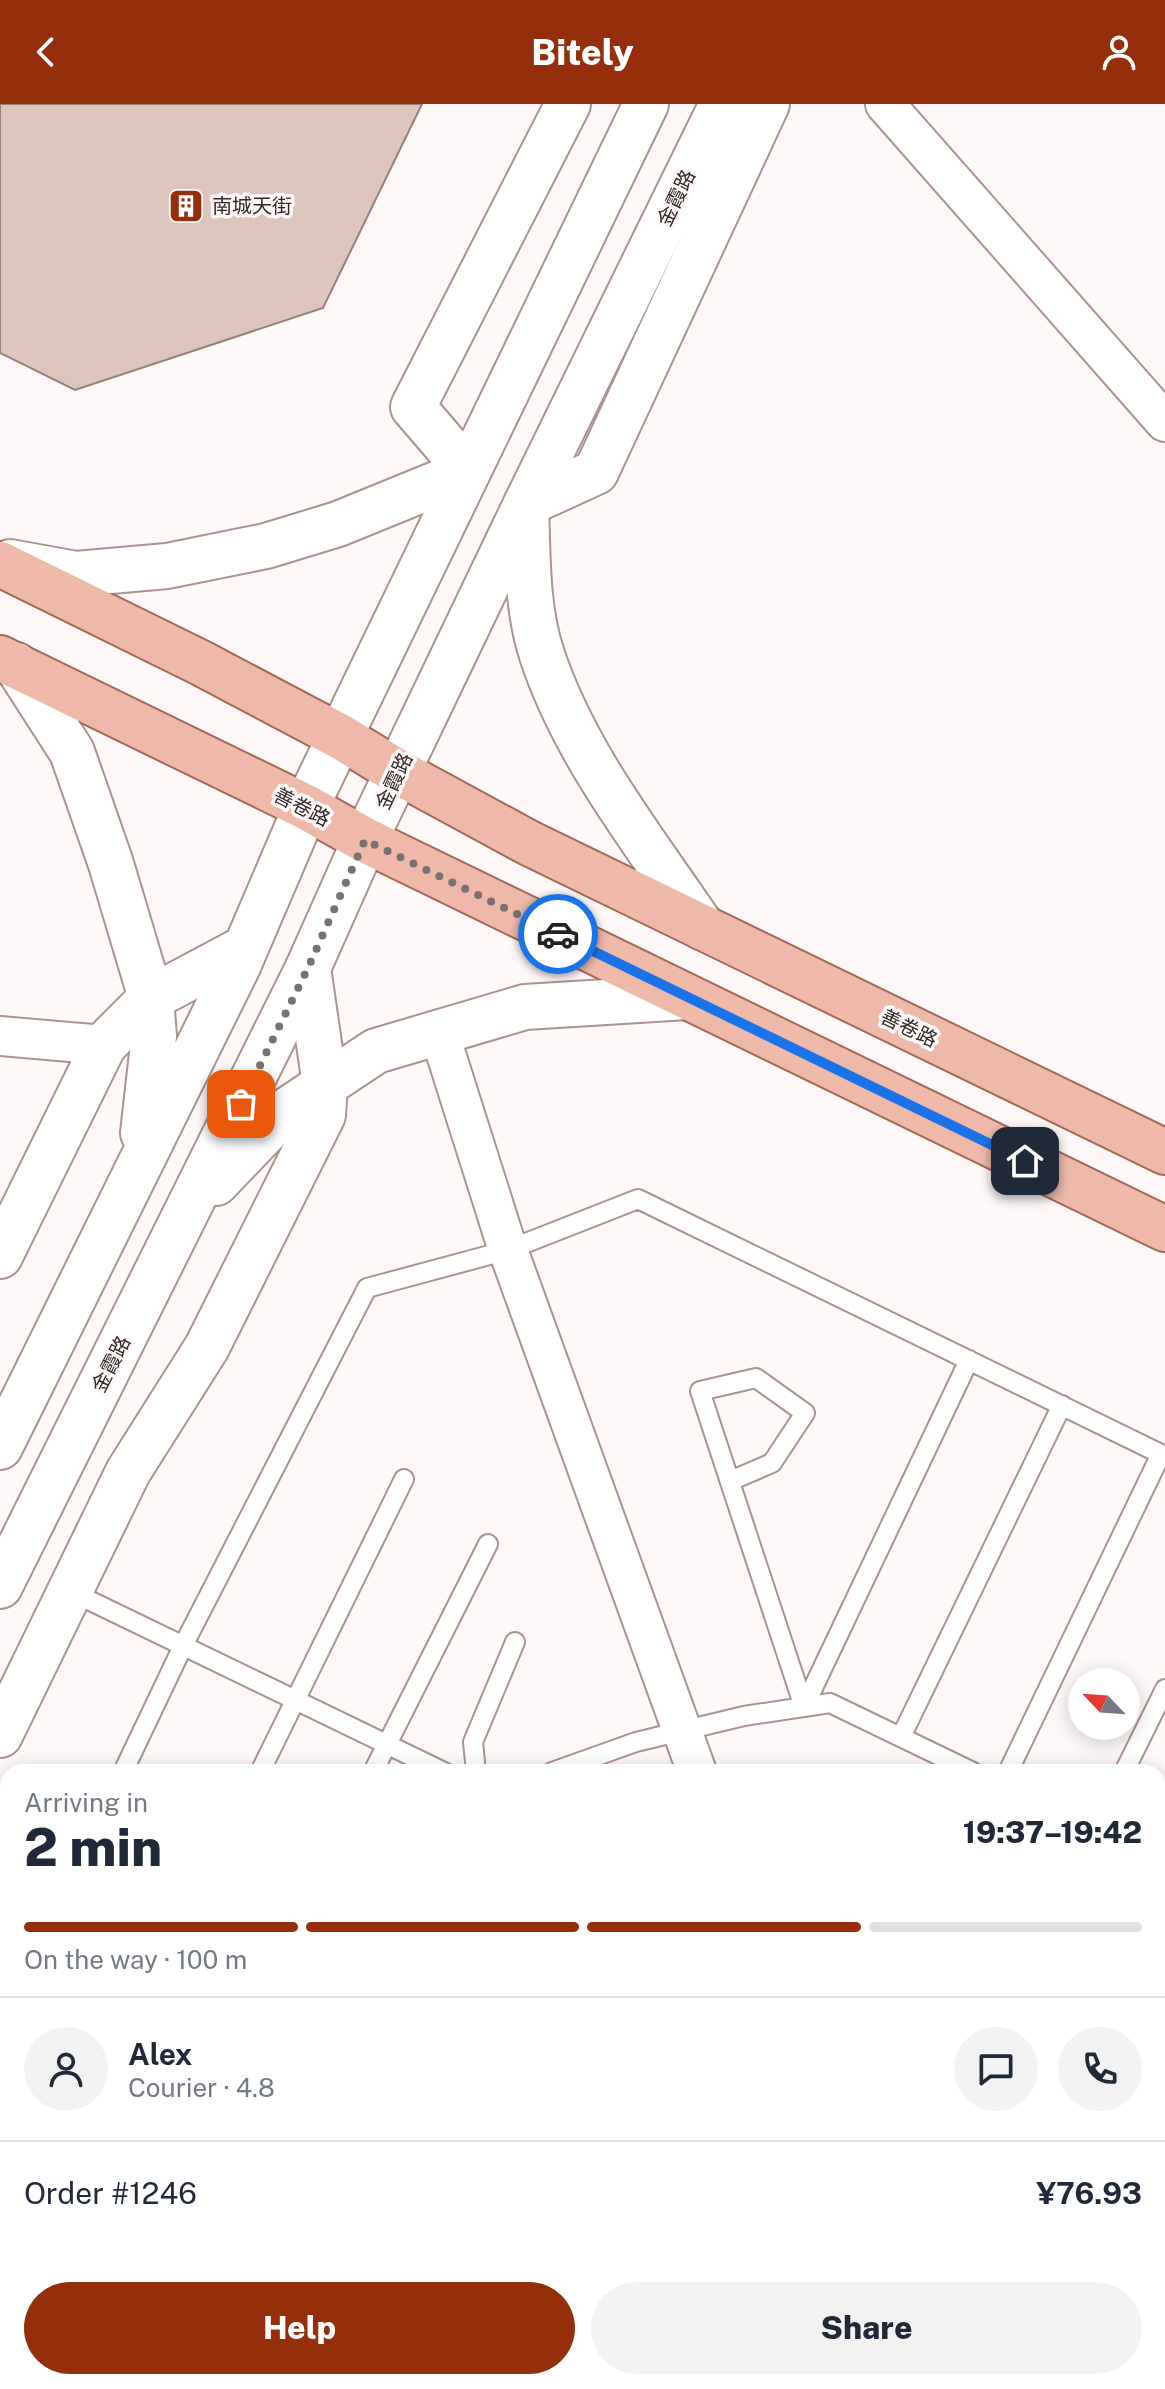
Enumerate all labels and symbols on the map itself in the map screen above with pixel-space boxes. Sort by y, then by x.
street label: 金霞路 [652,166,700,230]
building icon: 南城天街 [167,187,205,225]
place label: 南城天街 [212,194,292,218]
street label: 金霞路 [370,749,418,813]
street label: 善卷路 [270,783,334,831]
courier [518,894,598,974]
street label: 善卷路 [877,1004,941,1052]
pin [207,1070,275,1138]
pin [991,1127,1059,1195]
street label: 金霞路 [87,1332,135,1396]
north arrow [1068,1668,1140,1740]

